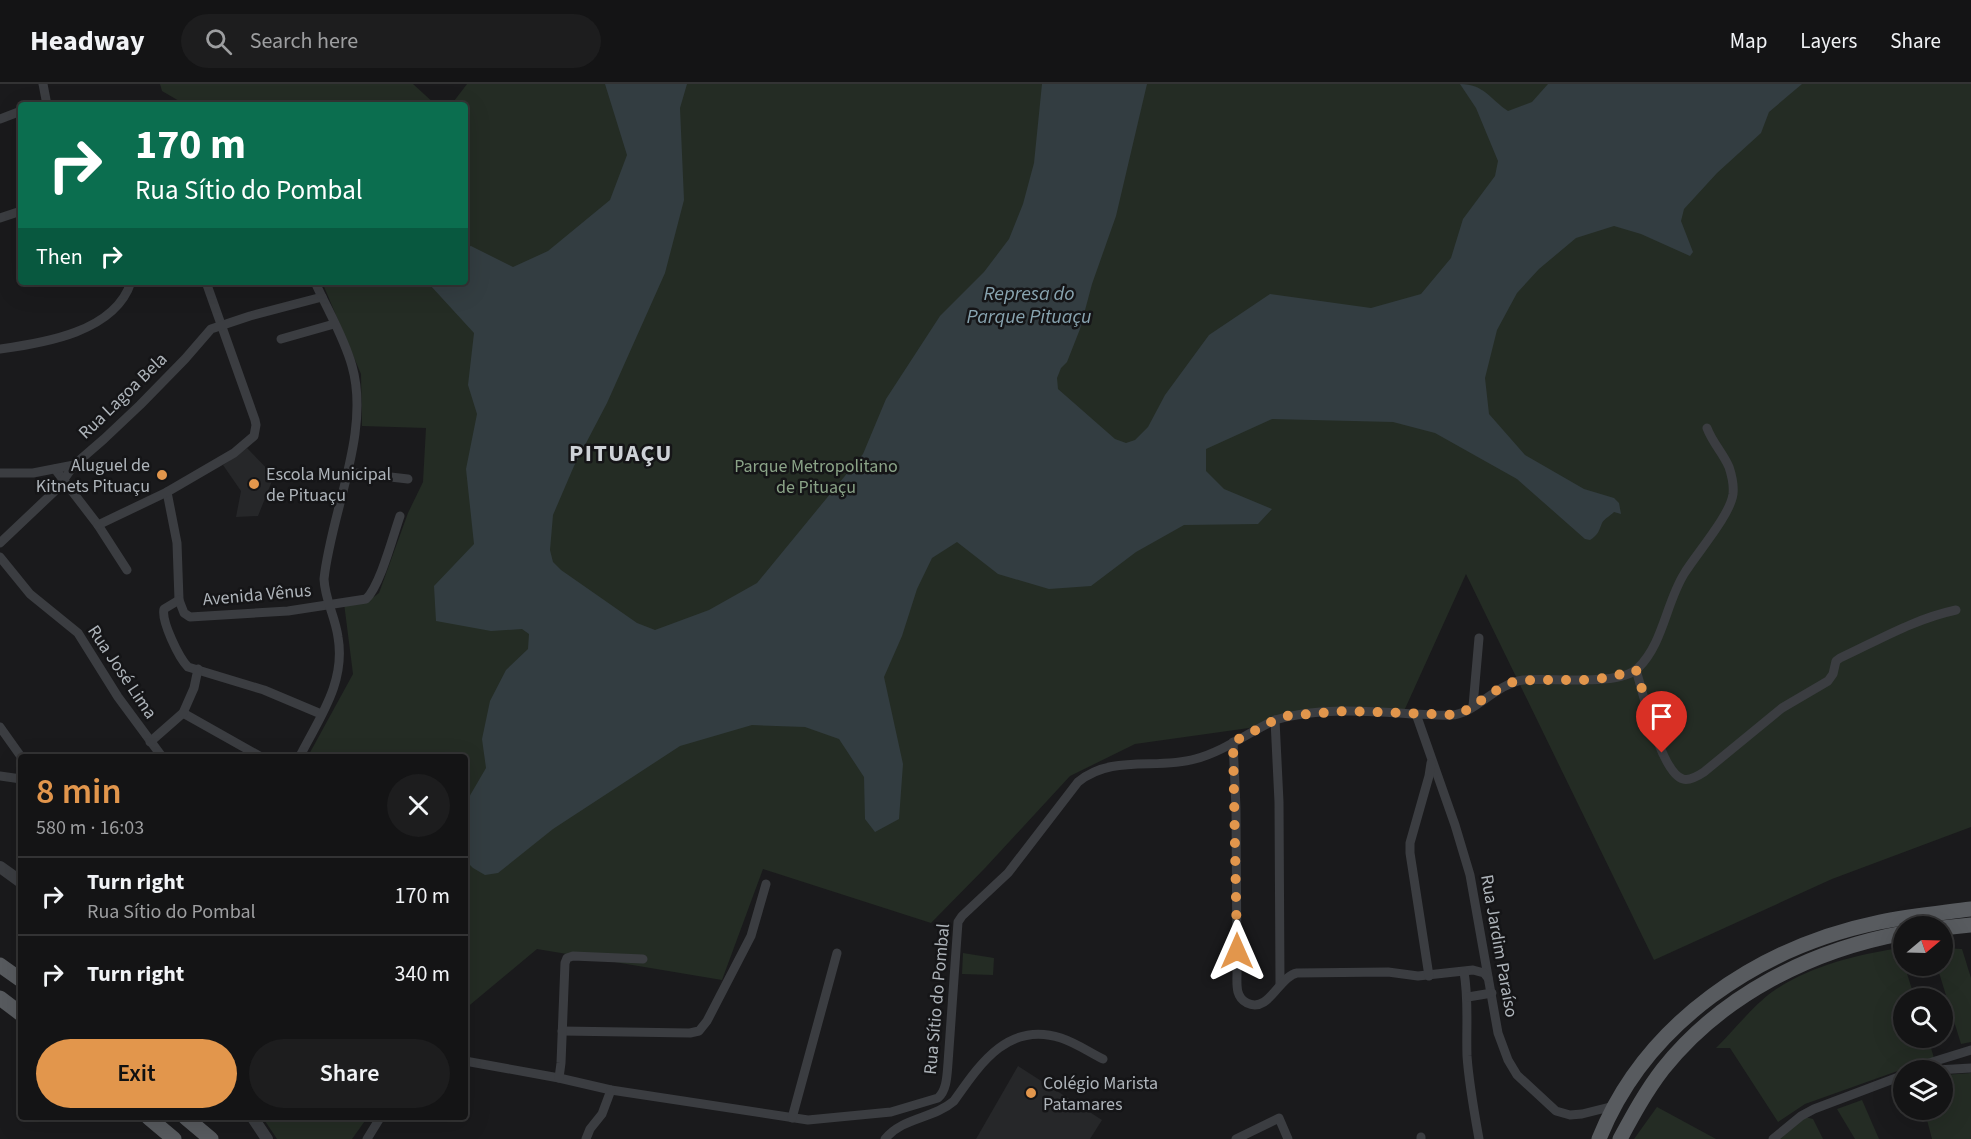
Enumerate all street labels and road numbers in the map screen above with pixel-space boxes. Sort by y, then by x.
street label: Rua Lagoa Bela [73,347,173,445]
street label: Avenida Vênus [202,578,312,612]
street label: Rua José Lima [81,620,163,724]
street label: Rua Jardim Paraíso [1474,873,1524,1019]
street label: Rua Sítio do Pombal [918,922,956,1076]

